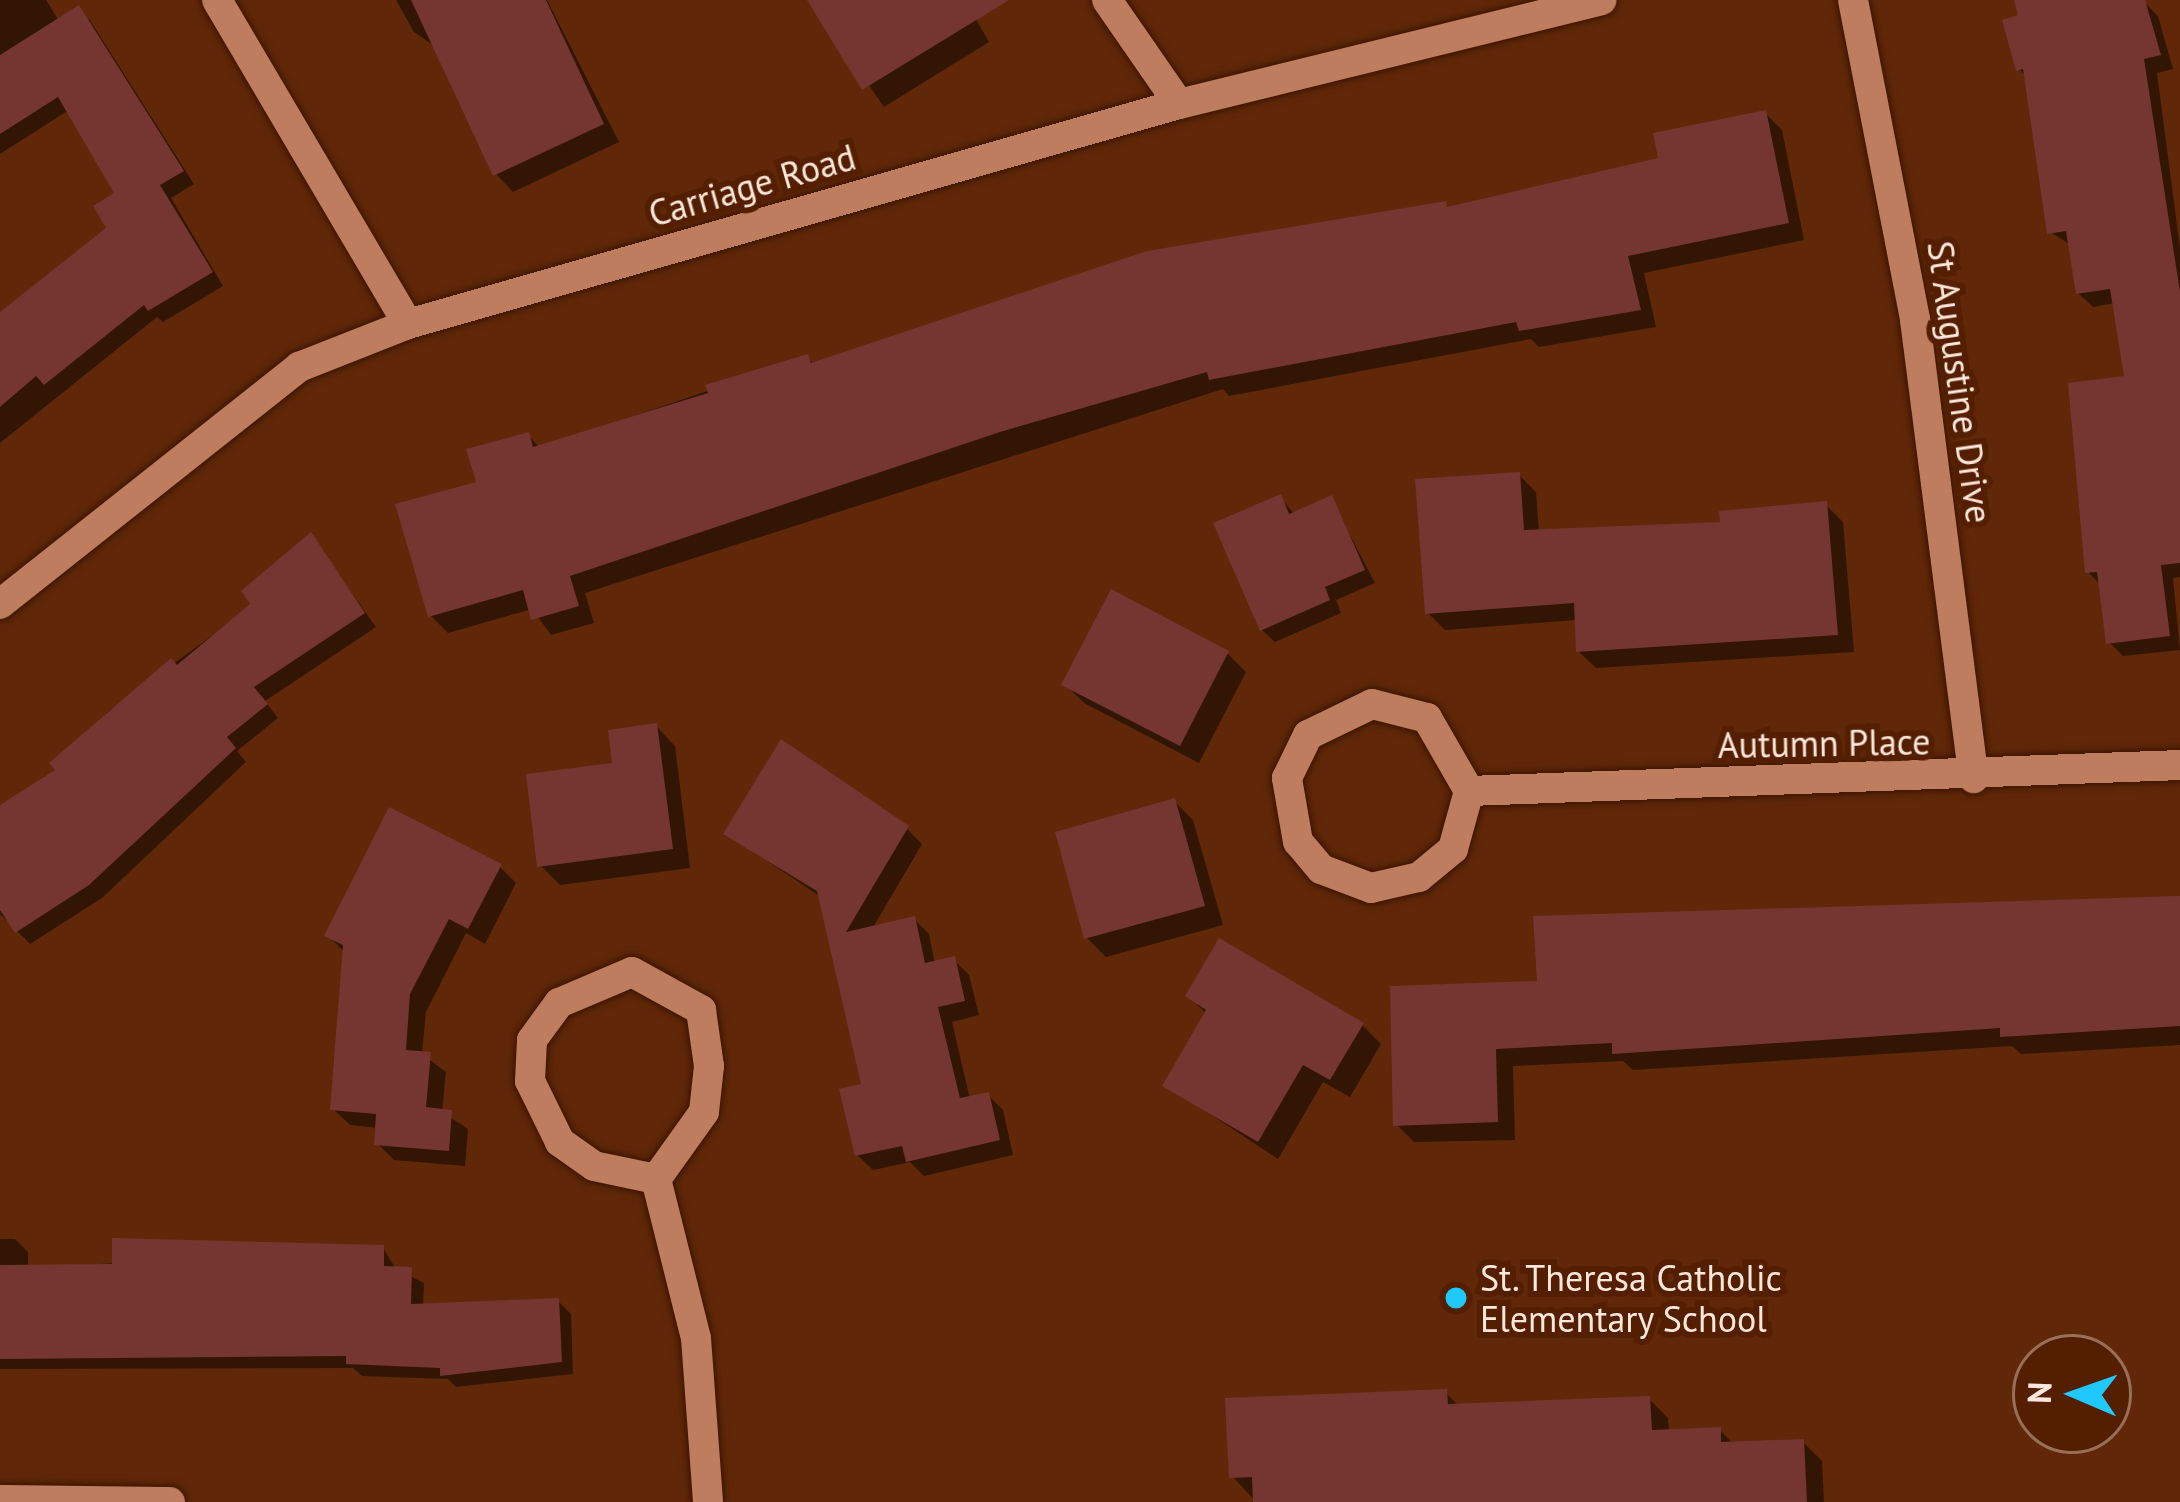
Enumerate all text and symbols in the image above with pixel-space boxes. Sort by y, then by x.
street label: Carriage Road [644,135,860,235]
street label: St Augustine Drive [1919,238,2001,526]
street label: Autumn Place [1717,720,1931,766]
place label: St. Theresa Catholic Elementary School [1480,1255,1786,1340]
marker: St. Theresa Catholic Elementary School [1443,1285,1469,1311]
north arrow [2012,1334,2132,1454]
text: N [2017,1381,2060,1404]

